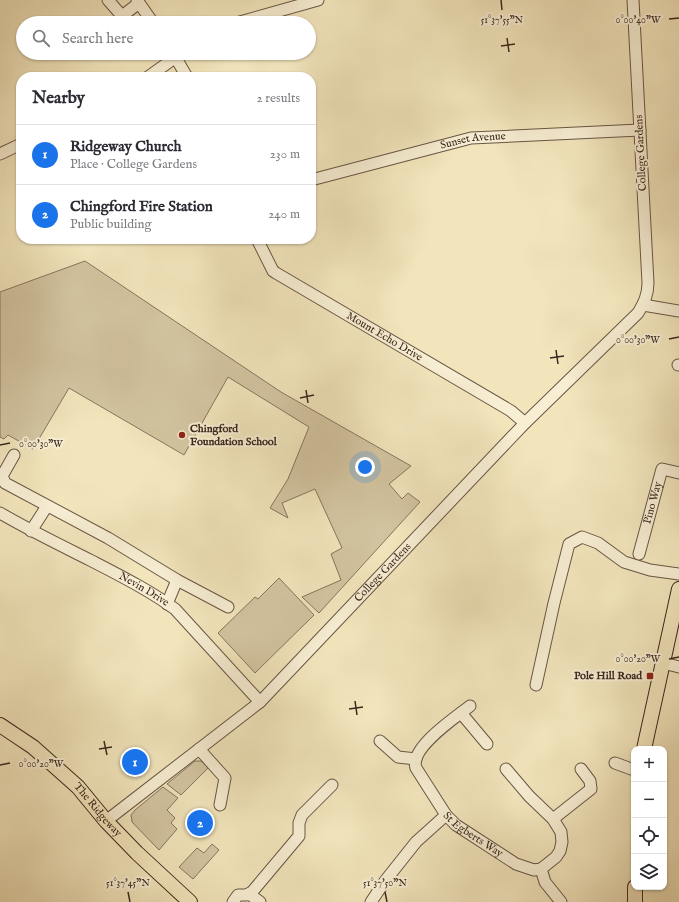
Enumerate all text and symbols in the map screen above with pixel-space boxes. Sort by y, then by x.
text: 51°37'55"N [481,14,524,27]
text: 0°00'40"W [616,14,661,27]
search box [16,16,316,60]
icon: search [30,27,52,49]
text: Search here [62,29,133,48]
text: Nearby [32,88,85,109]
text: 2 results [256,90,300,107]
street label: College Gardens [632,114,650,192]
street label: Sunset Avenue [439,129,506,153]
text: Ridgeway Church [70,137,181,156]
text: 1 [43,146,47,163]
text: 230 m [270,146,300,163]
text: Place · College Gardens [70,156,197,173]
text: Chingford Fire Station [70,197,213,216]
text: 2 [42,206,48,223]
text: 240 m [268,206,300,223]
text: Public building [70,216,152,233]
street label: Mount Echo Drive [344,309,425,364]
text: 0°00'30"W [616,334,660,347]
place label: Chingford Foundation School [190,422,278,449]
marker: Chingford Foundation School [177,430,187,440]
text: 0°00'30"W [19,438,63,451]
your location [355,457,375,477]
street label: Pino Way [640,480,665,526]
street label: College Gardens [351,540,414,605]
street label: Nevin Drive [116,569,172,610]
text: 0°00'20"W [616,653,661,666]
place label: Pole Hill Road [574,669,643,683]
marker: Pole Hill Road [645,671,655,681]
map controls [631,746,667,890]
button: + [631,746,667,782]
pin: 1 [122,747,148,777]
text: 0°00'20"W [19,758,64,771]
street label: The Ridgeway [71,780,125,840]
button: − [631,782,667,818]
pin: 2 [187,808,213,838]
street label: St Egberts Way [440,809,506,861]
button: locate [631,818,667,854]
button: layers [631,854,667,890]
text: 51°37'45"N [106,877,150,890]
text: 51°37'50"N [363,877,407,890]

